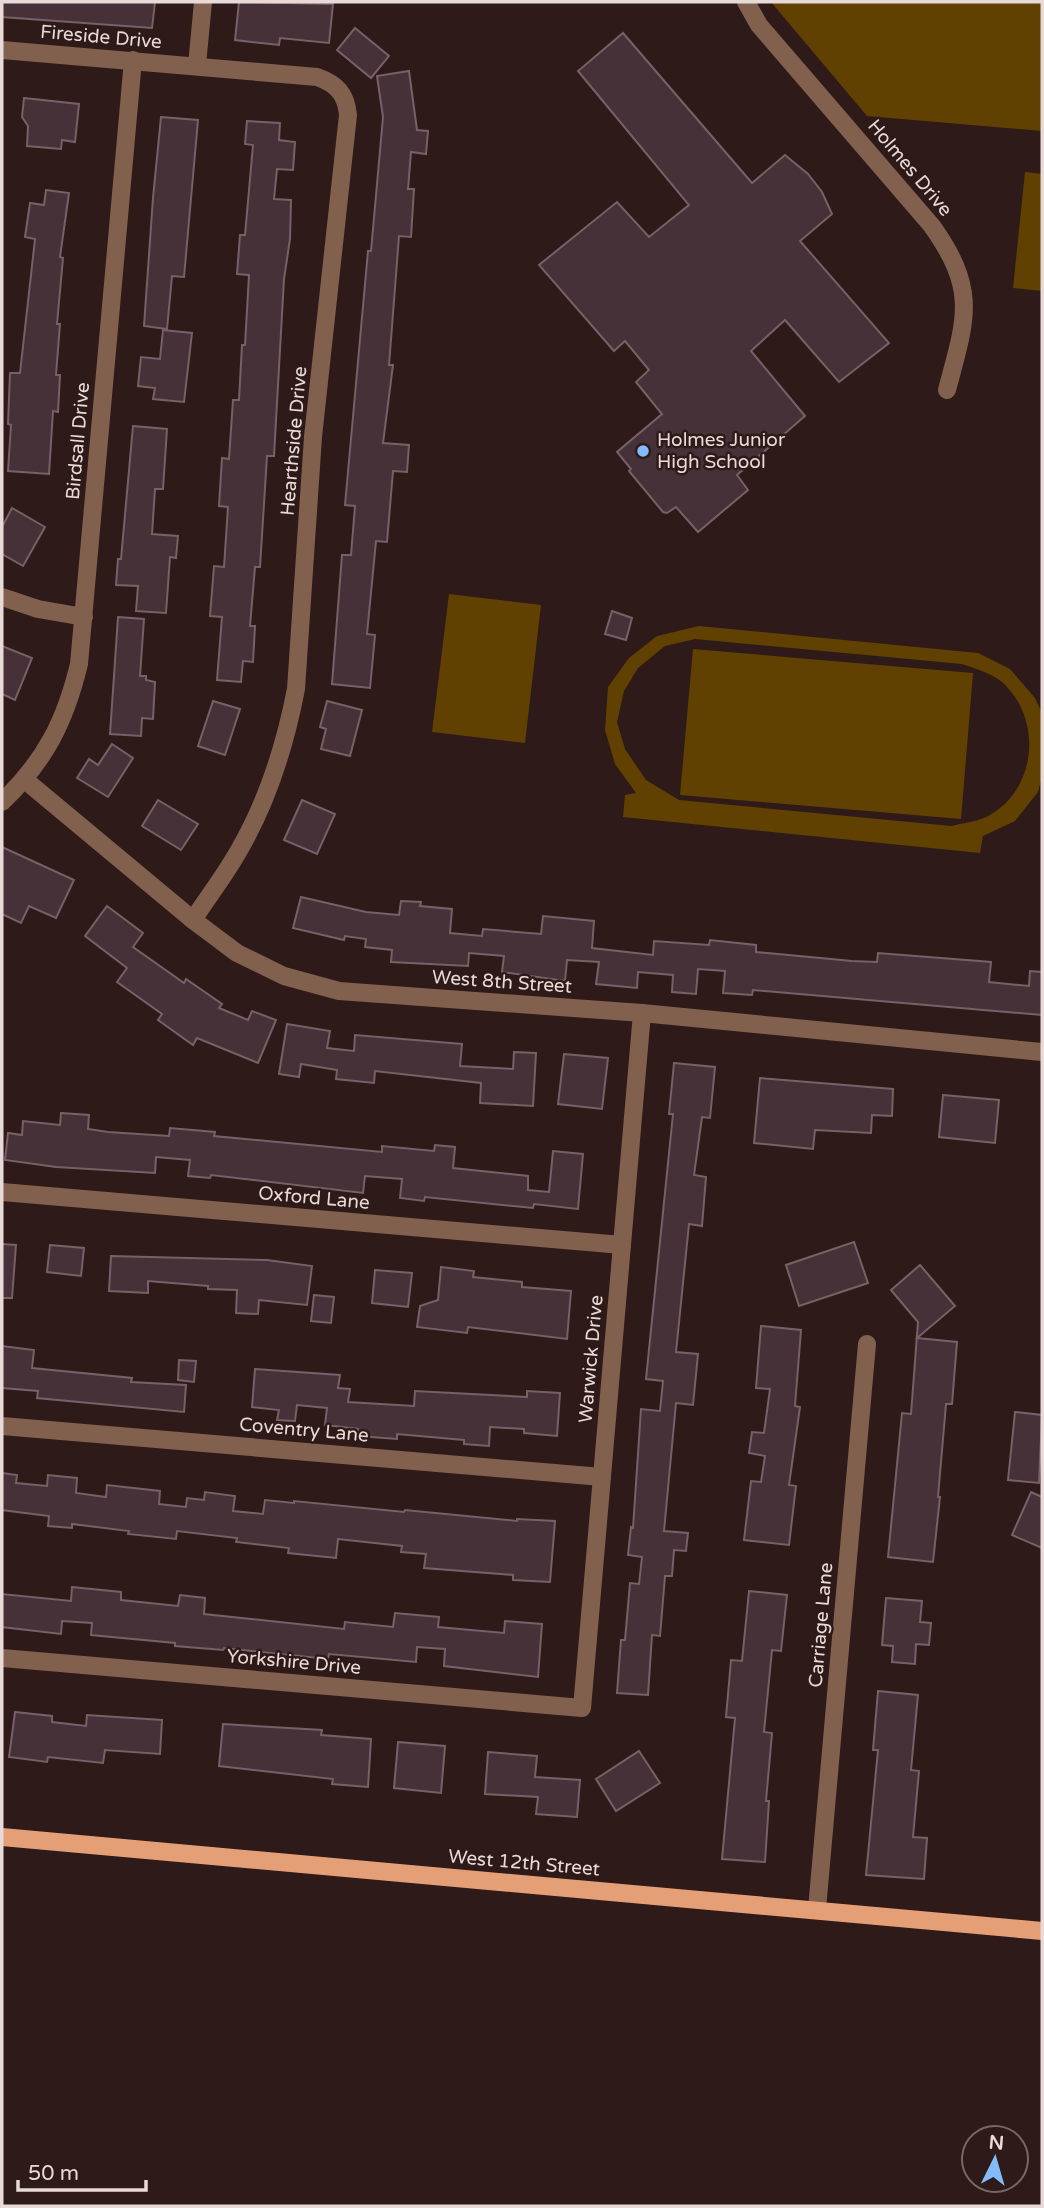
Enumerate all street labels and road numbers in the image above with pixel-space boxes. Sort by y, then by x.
street label: Fireside Drive [39,21,163,53]
street label: Holmes Drive [863,115,957,221]
street label: Hearthside Drive [277,365,311,517]
street label: Birdsall Drive [62,381,94,501]
street label: West 8th Street [431,966,573,998]
street label: Oxford Lane [257,1182,371,1214]
street label: Warwick Drive [574,1294,608,1424]
street label: Coventry Lane [238,1413,370,1447]
street label: Carriage Lane [805,1562,837,1688]
street label: Yorkshire Drive [226,1645,362,1679]
street label: West 12th Street [447,1845,601,1881]

